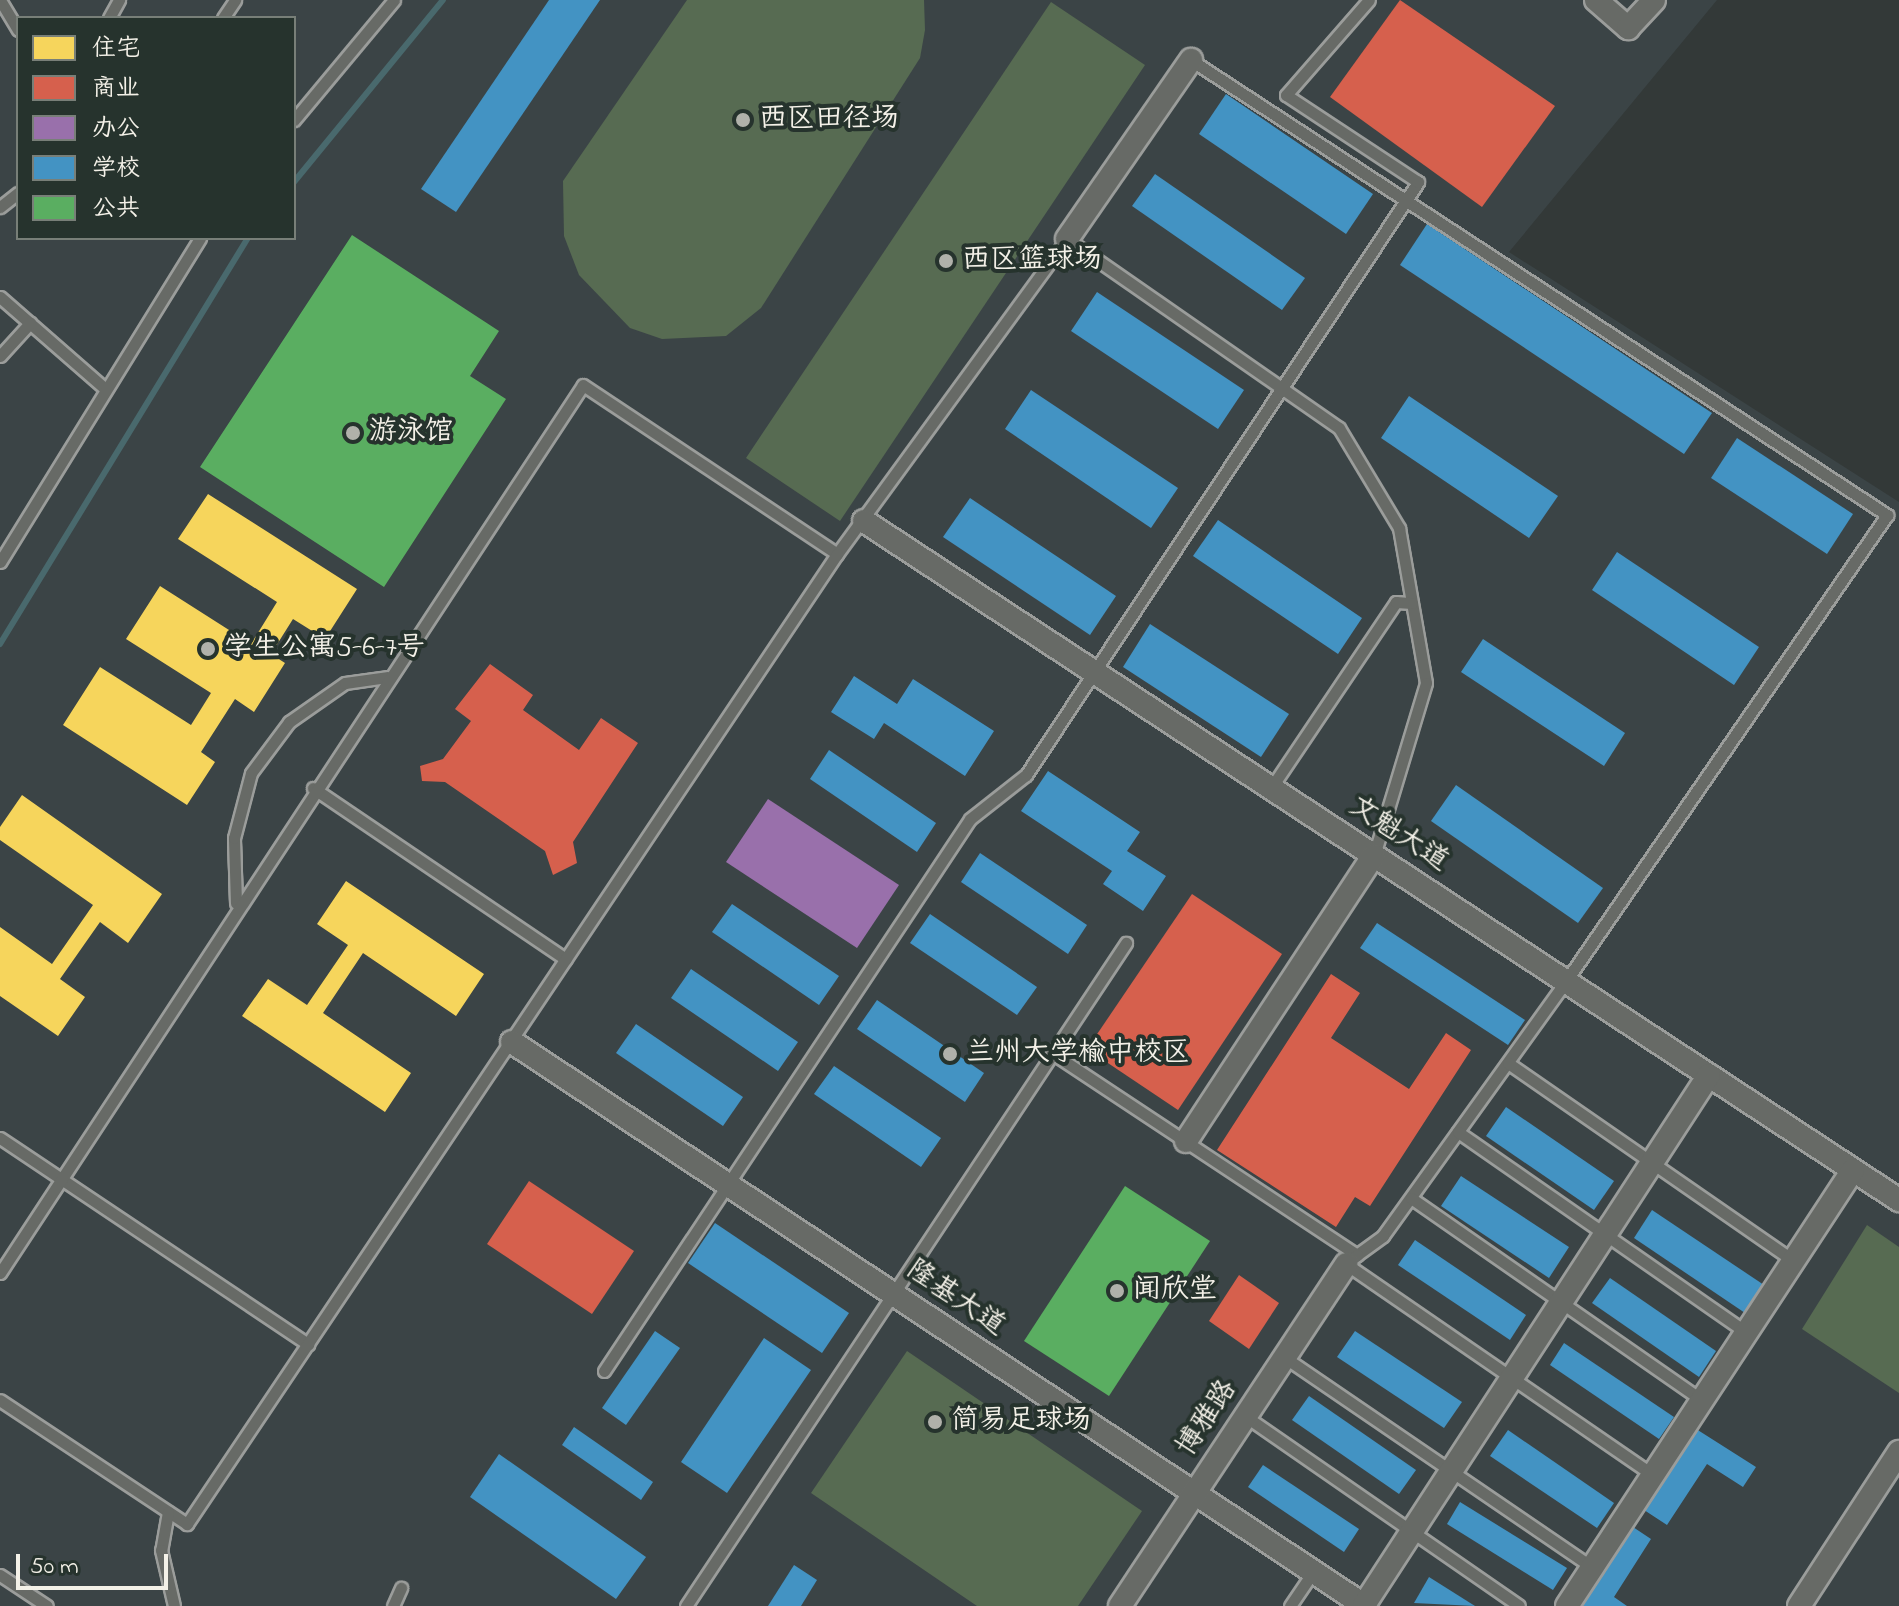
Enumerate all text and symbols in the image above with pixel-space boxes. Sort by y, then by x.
legend [16,16,296,240]
text: 住宅 [92,32,140,67]
text: 商业 [92,72,140,107]
place label: 西区田径场 [759,103,899,137]
marker: 西区田径场 [734,111,752,129]
text: 办公 [92,112,140,147]
text: 学校 [92,152,140,187]
text: 公共 [92,192,140,227]
place label: 西区篮球场 [962,244,1102,278]
marker: 西区篮球场 [937,252,955,270]
place label: 游泳馆 [369,416,453,450]
marker: 游泳馆 [344,424,362,442]
place label: 学生公寓5-6-7号 [224,632,425,666]
marker: 学生公寓5-6-7号 [199,640,217,658]
street label: 文魁大道 [1342,790,1454,880]
place label: 兰州大学榆中校区 [966,1037,1190,1071]
marker: 兰州大学榆中校区 [941,1045,959,1063]
street label: 隆基大道 [899,1254,1011,1344]
place label: 闻欣堂 [1133,1274,1217,1308]
marker: 闻欣堂 [1108,1282,1126,1300]
street label: 博雅路 [1171,1375,1245,1463]
place label: 简易足球场 [951,1405,1091,1439]
marker: 简易足球场 [926,1413,944,1431]
scale bar [20,1538,172,1588]
text: 50 m [30,1550,79,1585]

